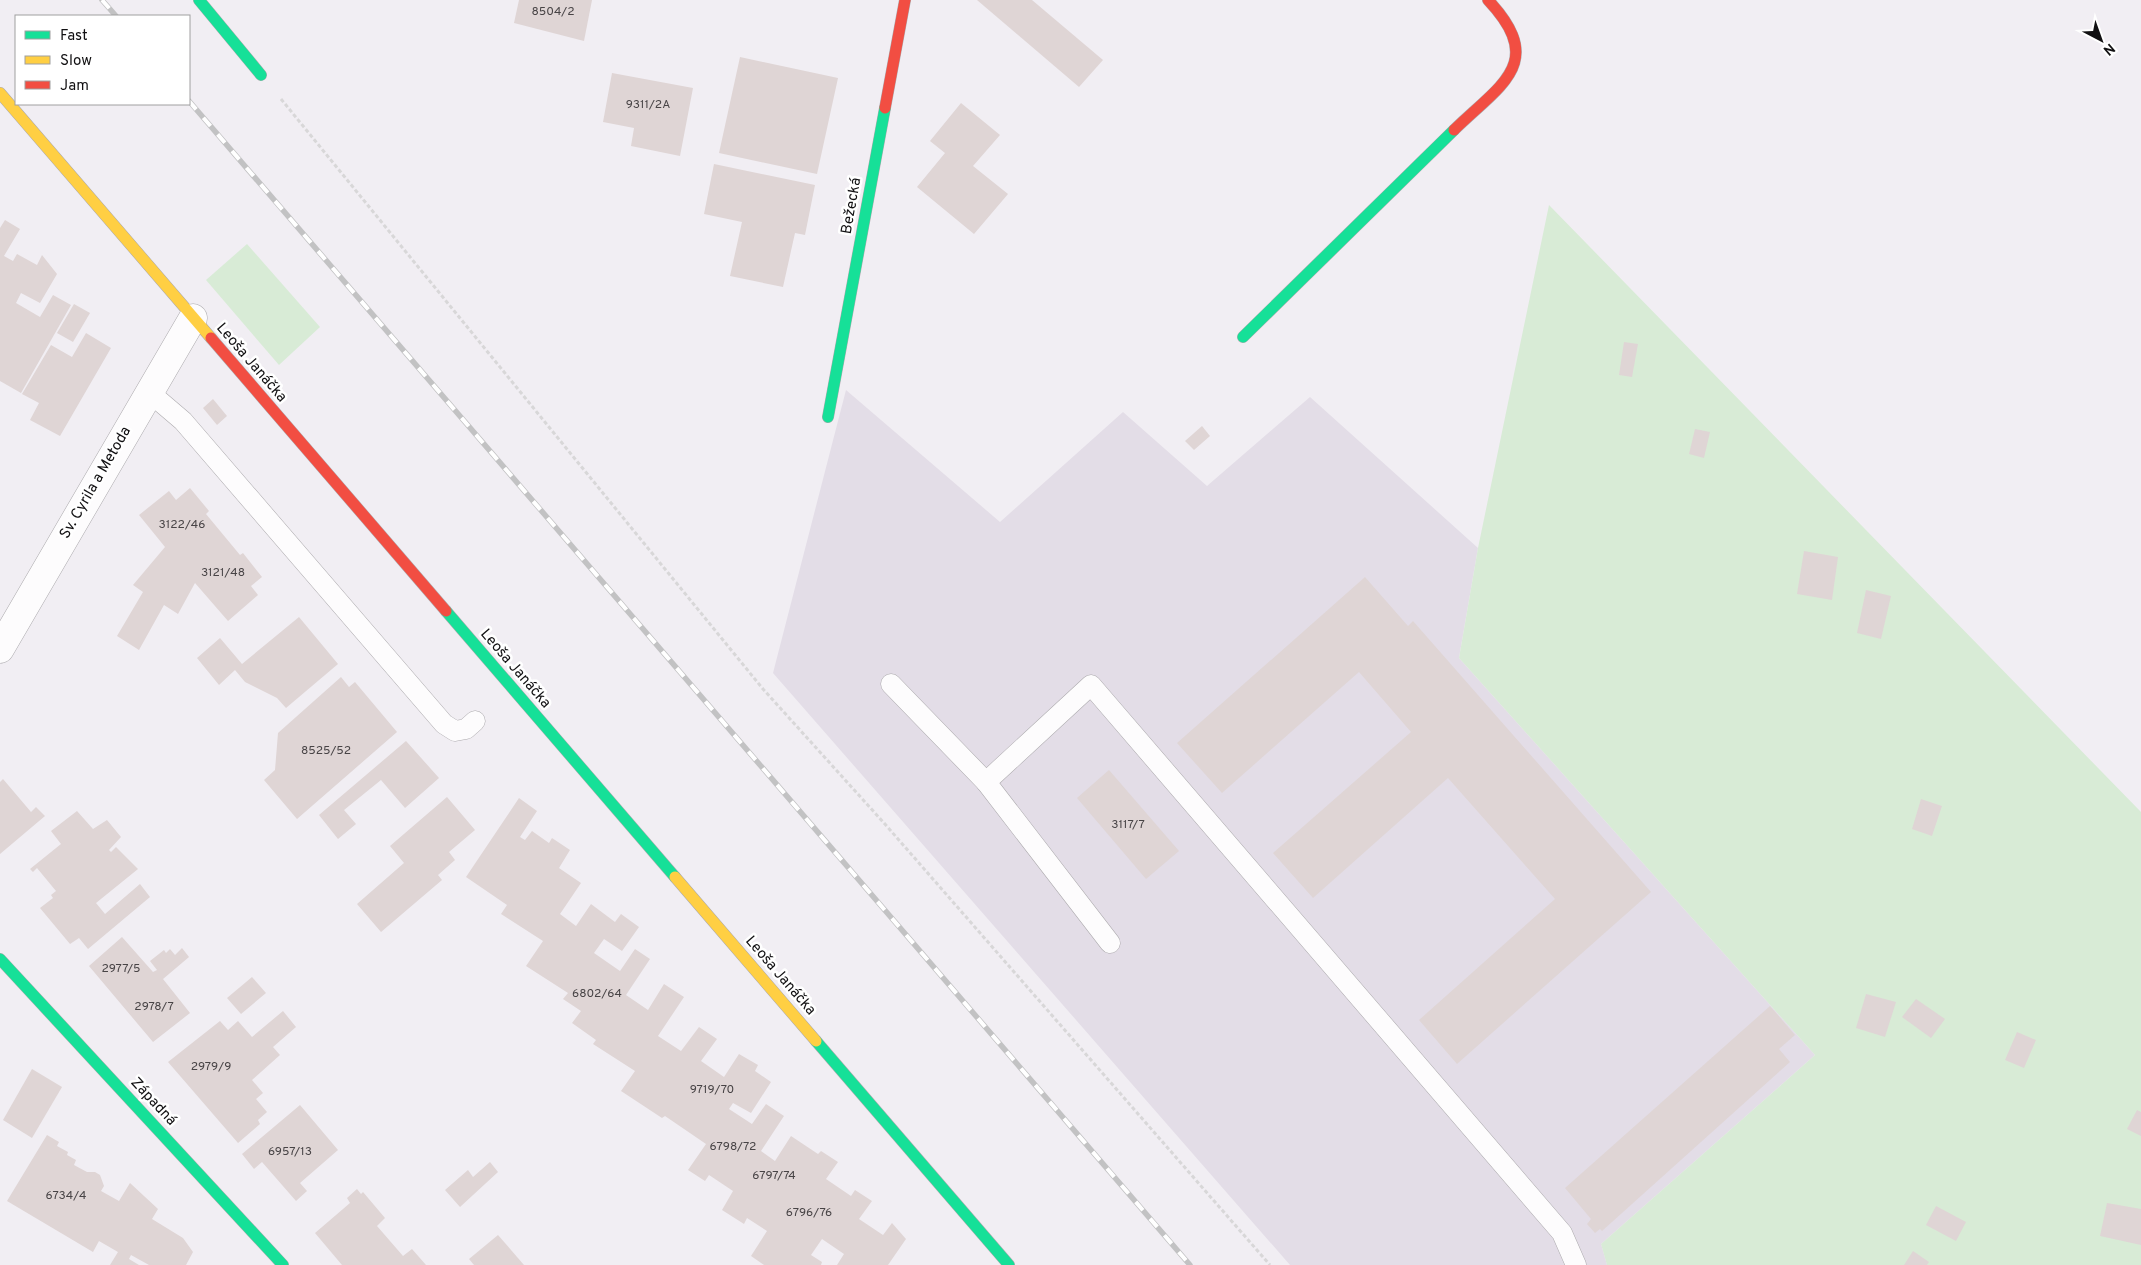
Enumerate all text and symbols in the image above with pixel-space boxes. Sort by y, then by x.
house number: 8504/2 [531,4,575,20]
legend [15,15,190,105]
north arrow [2076,15,2126,65]
text: Fast [60,27,88,46]
text: N [2099,39,2118,58]
text: Slow [60,52,92,71]
text: Jam [60,77,89,96]
house number: 9311/2A [626,97,670,113]
street label: Bežecká [838,176,866,236]
street label: Leoša Janáčka [211,319,291,407]
street label: Sv. Cyrila a Metoda [56,423,136,543]
house number: 3122/46 [159,517,205,533]
house number: 3121/48 [201,565,245,581]
street label: Leoša Janáčka [475,625,555,713]
house number: 8525/52 [301,743,351,759]
house number: 3117/7 [1111,817,1145,833]
street label: Leoša Janáčka [740,932,820,1020]
house number: 2977/5 [101,961,141,977]
house number: 6802/64 [572,986,622,1002]
house number: 2978/7 [134,999,174,1015]
house number: 2979/9 [191,1059,231,1075]
street label: Západná [126,1074,180,1130]
house number: 9719/70 [690,1082,734,1098]
house number: 6798/72 [710,1139,756,1155]
house number: 6957/13 [268,1144,312,1160]
house number: 6797/74 [752,1168,796,1184]
house number: 6734/4 [45,1188,87,1204]
house number: 6796/76 [786,1205,832,1221]

